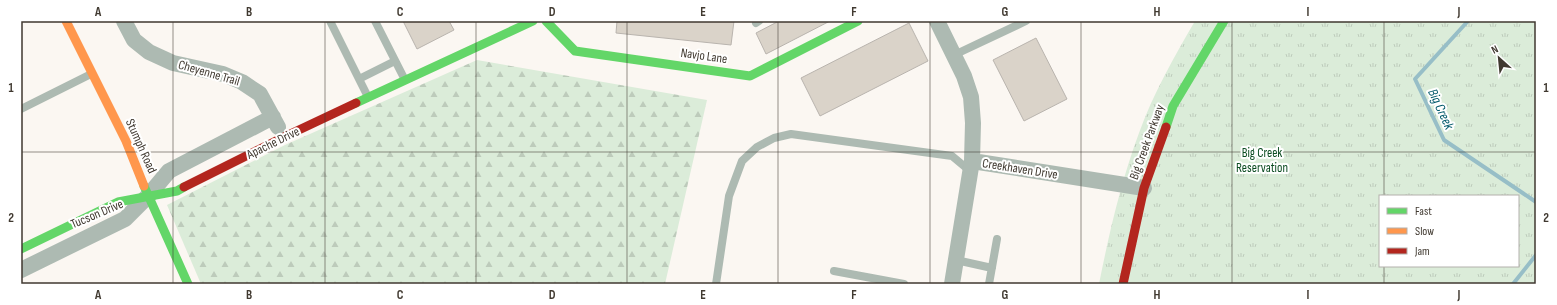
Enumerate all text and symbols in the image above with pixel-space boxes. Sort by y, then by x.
text: A [94,4,102,20]
text: B [246,4,252,20]
text: C [397,4,404,20]
text: D [549,4,556,20]
text: E [700,4,706,20]
text: F [851,4,857,20]
text: G [1002,4,1009,20]
text: H [1154,4,1161,20]
text: I [1307,4,1310,20]
text: J [1457,4,1461,20]
north arrow [1479,38,1519,78]
text: N [1489,42,1500,57]
street label: Navjo Lane [680,45,728,67]
street label: Cheyenne Trail [176,57,242,89]
text: 1 [8,80,14,96]
text: 1 [1543,80,1549,96]
water label: Big Creek [1424,86,1458,133]
street label: Big Creek Parkway [1126,102,1168,182]
street label: Stumph Road [122,116,160,176]
street label: Apache Drive [243,123,302,163]
park label: Big Creek Reservation [1236,145,1288,176]
street label: Creekhaven Drive [981,155,1059,183]
legend [1379,195,1519,267]
street label: Tucson Drive [68,196,126,232]
text: Fast [1415,204,1432,219]
text: 2 [8,210,14,226]
text: 2 [1543,210,1549,226]
text: Slow [1415,224,1434,239]
text: Jam [1414,244,1430,259]
text: A [94,287,102,303]
text: B [246,287,252,303]
text: C [397,287,404,303]
text: D [549,287,556,303]
text: E [700,287,706,303]
text: F [851,287,857,303]
text: G [1002,287,1009,303]
text: H [1154,287,1161,303]
text: I [1307,287,1310,303]
text: J [1457,287,1461,303]

